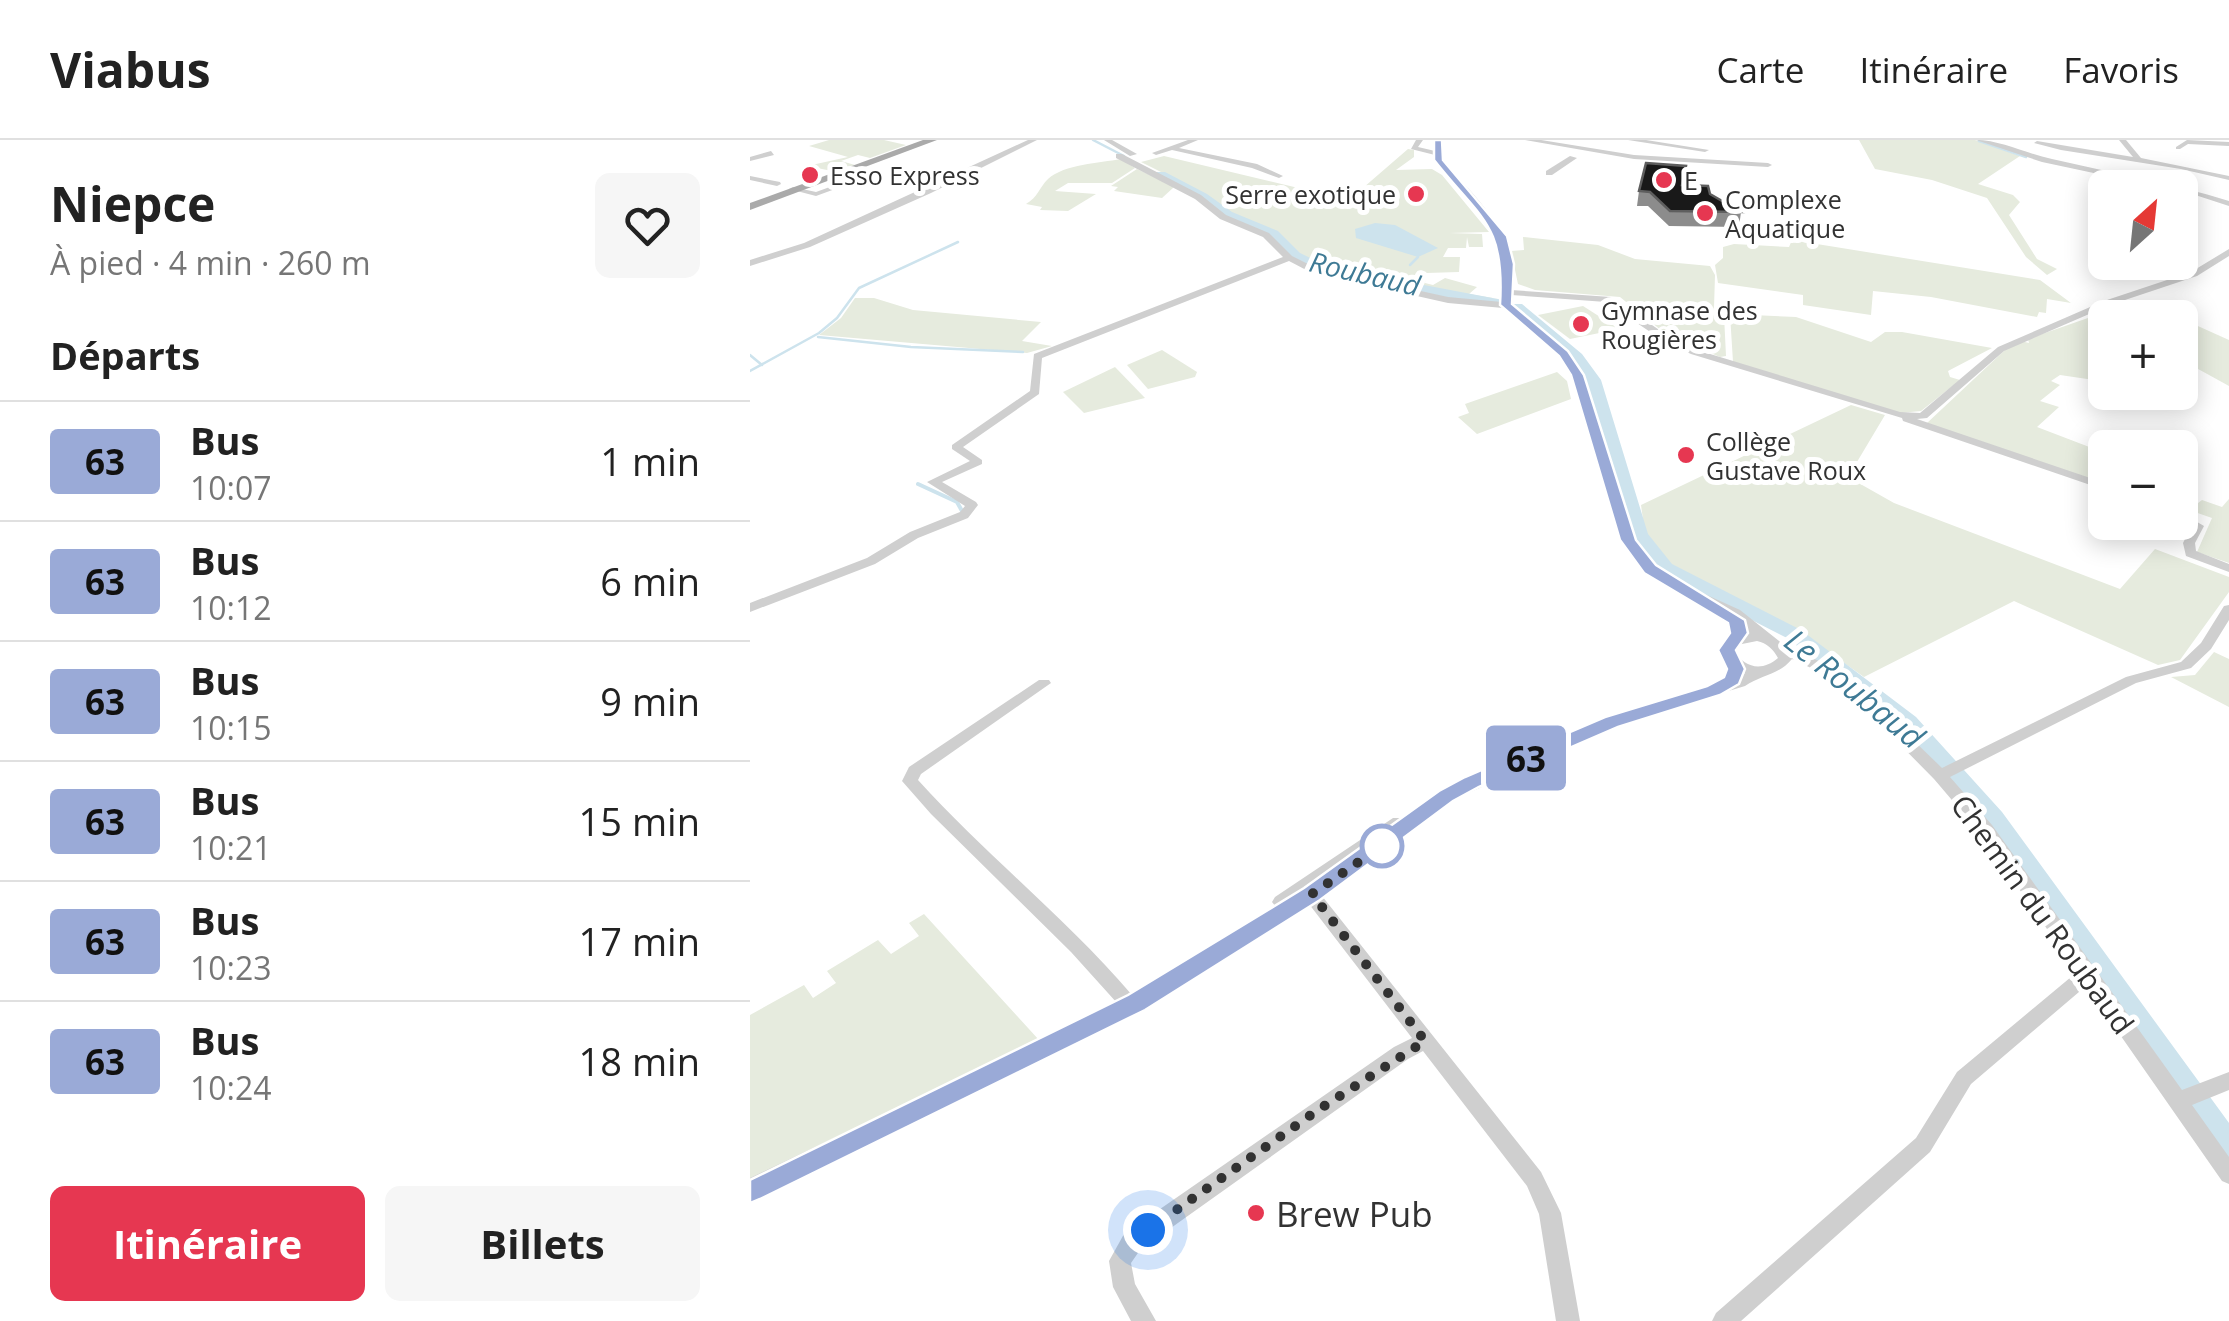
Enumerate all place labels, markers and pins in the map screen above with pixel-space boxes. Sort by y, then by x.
place label: Esso Express [830,158,980,192]
place label: E [1684,163,1698,197]
marker: Esso Express [799,164,821,186]
marker: E [1653,169,1675,191]
place label: Serre exotique [1225,177,1396,211]
place label: Complexe Aquatique [1725,182,1845,245]
marker: Serre exotique [1405,183,1427,205]
marker: Complexe Aquatique [1694,202,1716,224]
place label: Gymnase des Rougières [1601,293,1758,356]
marker: Gymnase des Rougières [1570,313,1592,335]
place label: Collège Gustave Roux [1706,424,1866,487]
marker: Collège Gustave Roux [1675,444,1697,466]
unlabelled marker [1361,825,1403,867]
place label: Brew Pub [1276,1190,1433,1237]
marker: Brew Pub [1245,1202,1267,1224]

